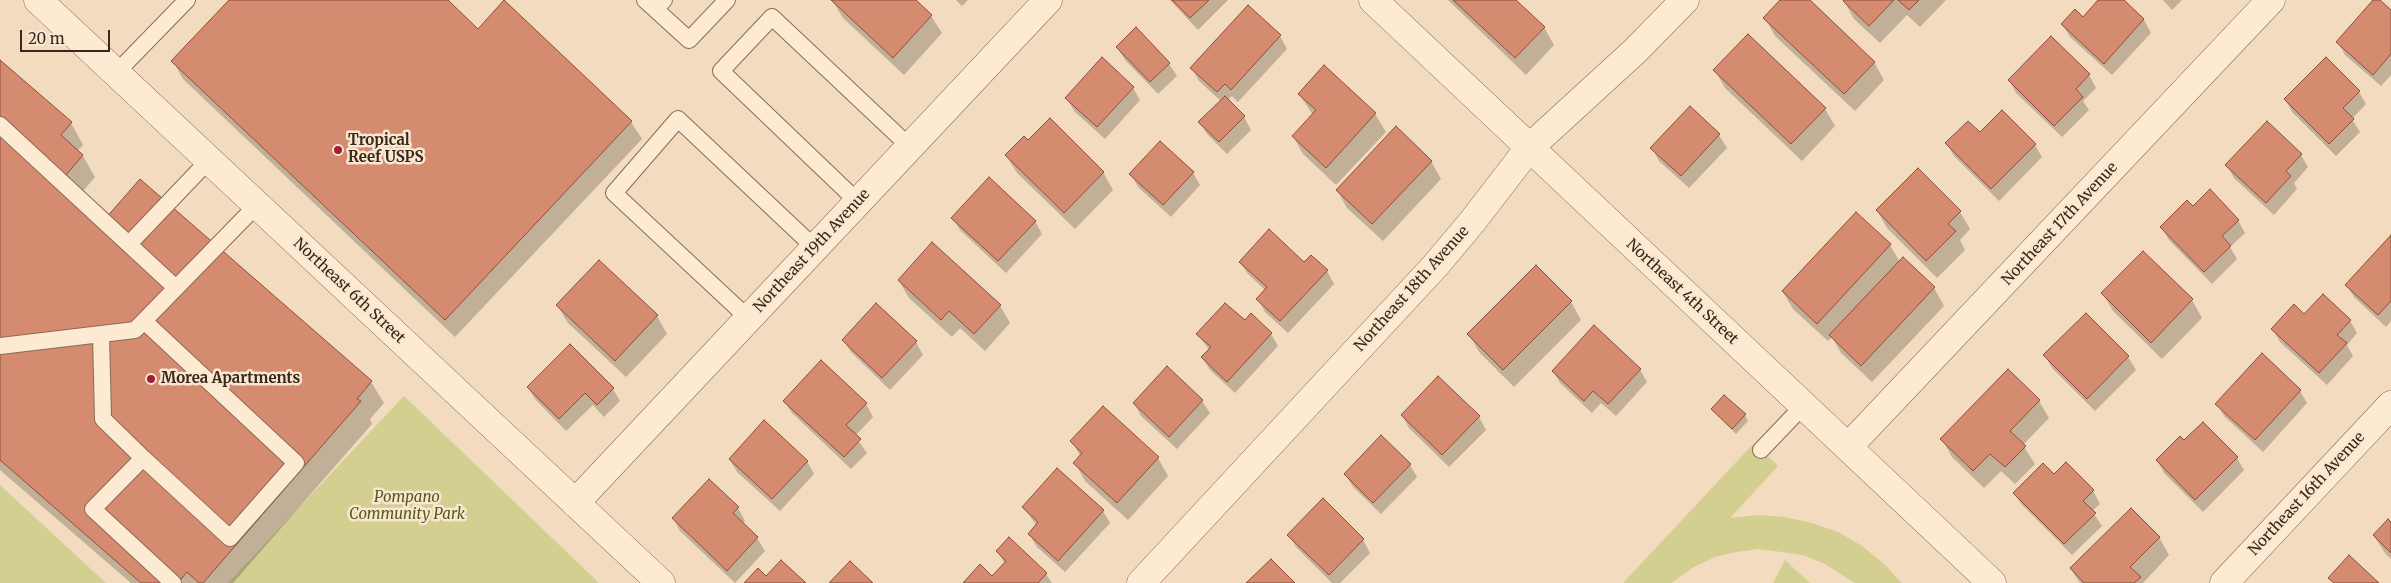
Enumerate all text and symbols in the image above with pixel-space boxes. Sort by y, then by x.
scale bar [22,20,112,52]
text: 20 m [28,29,65,48]
place label: Tropical Reef USPS [348,132,423,167]
marker: Tropical Reef USPS [332,144,344,156]
street label: Northeast 17th Avenue [1998,159,2122,289]
street label: Northeast 19th Avenue [750,186,874,316]
street label: Northeast 18th Avenue [1351,223,1473,355]
street label: Northeast 6th Street [289,235,409,347]
street label: Northeast 4th Street [1622,235,1742,349]
place label: Morea Apartments [161,370,300,388]
marker: Morea Apartments [145,373,157,385]
street label: Northeast 16th Avenue [2245,429,2369,559]
park label: Pompano Community Park [349,489,465,524]

